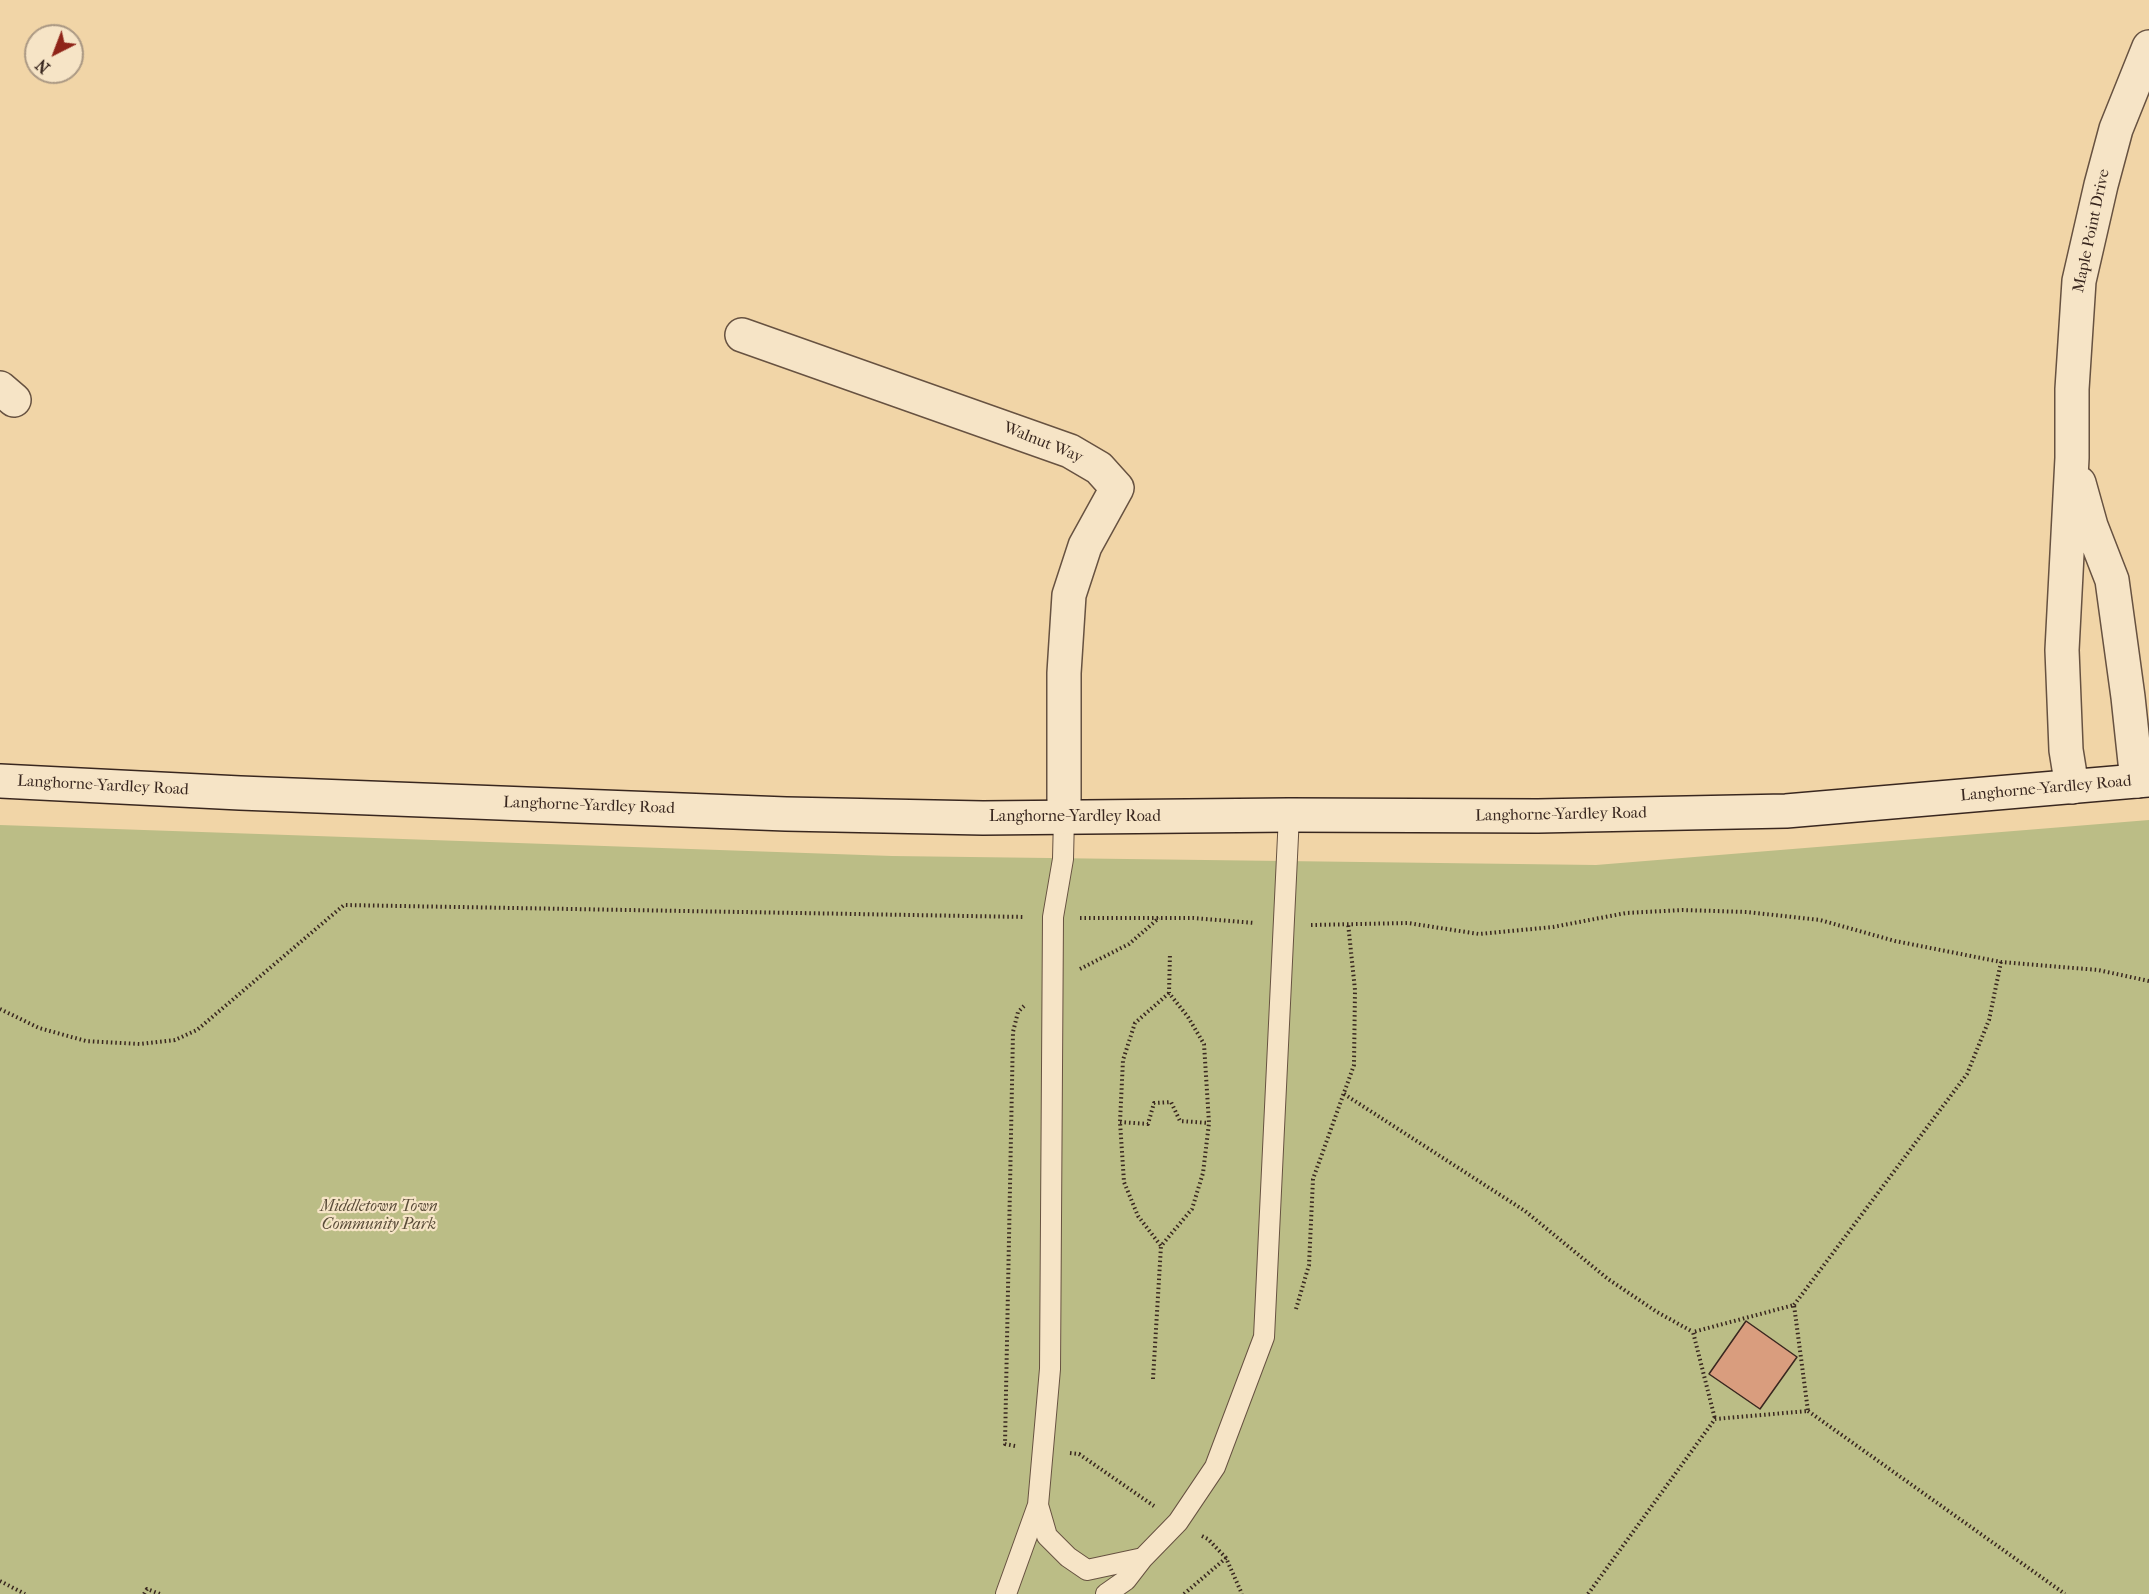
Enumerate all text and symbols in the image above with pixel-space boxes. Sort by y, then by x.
north arrow [24,24,84,84]
text: N [32,55,54,77]
street label: Maple Point Drive [2070,168,2114,294]
street label: Walnut Way [1000,418,1086,468]
street label: Langhorne-Yardley Road [17,772,189,800]
street label: Langhorne-Yardley Road [1960,772,2132,806]
street label: Langhorne-Yardley Road [503,793,675,819]
street label: Langhorne-Yardley Road [1475,804,1647,826]
street label: Langhorne-Yardley Road [989,807,1161,827]
park label: Middletown Town Community Park [320,1197,438,1235]

